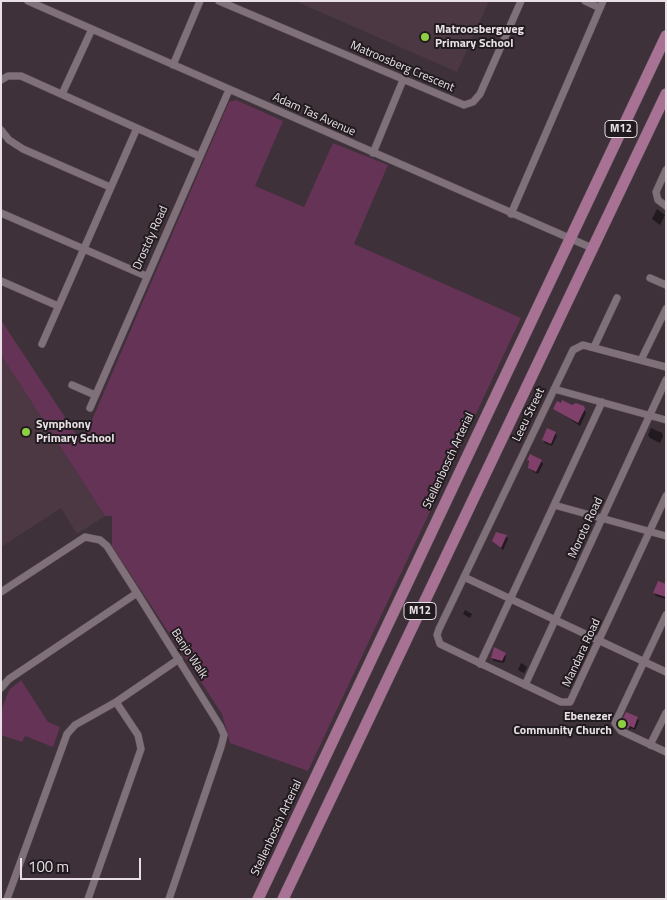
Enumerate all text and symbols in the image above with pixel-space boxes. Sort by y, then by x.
place label: Matroosbergweg Primary School [435,23,524,51]
marker: Matroosbergweg Primary School [419,31,431,43]
street label: Matroosberg Crescent [348,39,456,95]
street label: Adam Tas Avenue [270,90,358,140]
road number: M12 [605,120,637,138]
street label: Drostdy Road [130,204,172,272]
street label: Leeu Street [510,386,548,444]
street label: Stellenbosch Arterial [420,411,478,511]
place label: Symphony Primary School [36,418,114,446]
marker: Symphony Primary School [20,426,32,438]
street label: Moroto Road [566,495,606,561]
road number: M12 [404,602,436,620]
street label: Mandara Road [560,617,604,689]
street label: Banjo Walk [168,626,210,682]
place label: Ebenezer Community Church [513,710,612,738]
marker: Ebenezer Community Church [616,718,628,730]
street label: Stellenbosch Arterial [248,778,306,878]
scale bar [22,848,144,880]
text: 100 m [28,855,69,878]

